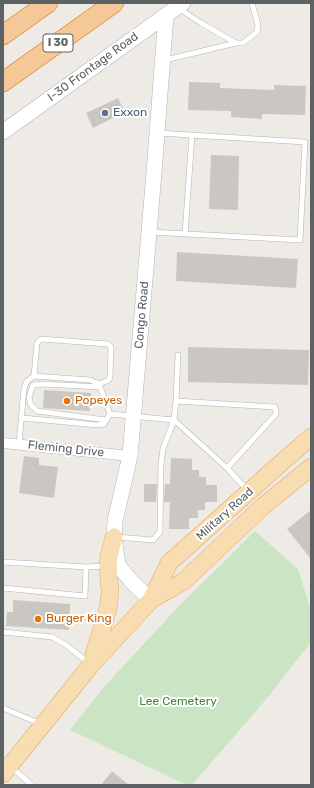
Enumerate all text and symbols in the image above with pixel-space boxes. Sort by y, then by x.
street label: I-30 Frontage Road [45,29,141,105]
road number: I 30 [43,34,73,52]
place label: Exxon [113,106,147,120]
marker: Exxon [100,108,110,118]
street label: Congo Road [132,281,152,349]
place label: Popeyes [75,394,122,408]
marker: Popeyes [62,396,72,406]
street label: Fleming Drive [27,438,105,460]
street label: Military Road [193,485,257,543]
place label: Burger King [46,612,112,626]
marker: Burger King [33,614,43,624]
park label: Lee Cemetery [139,695,217,709]

